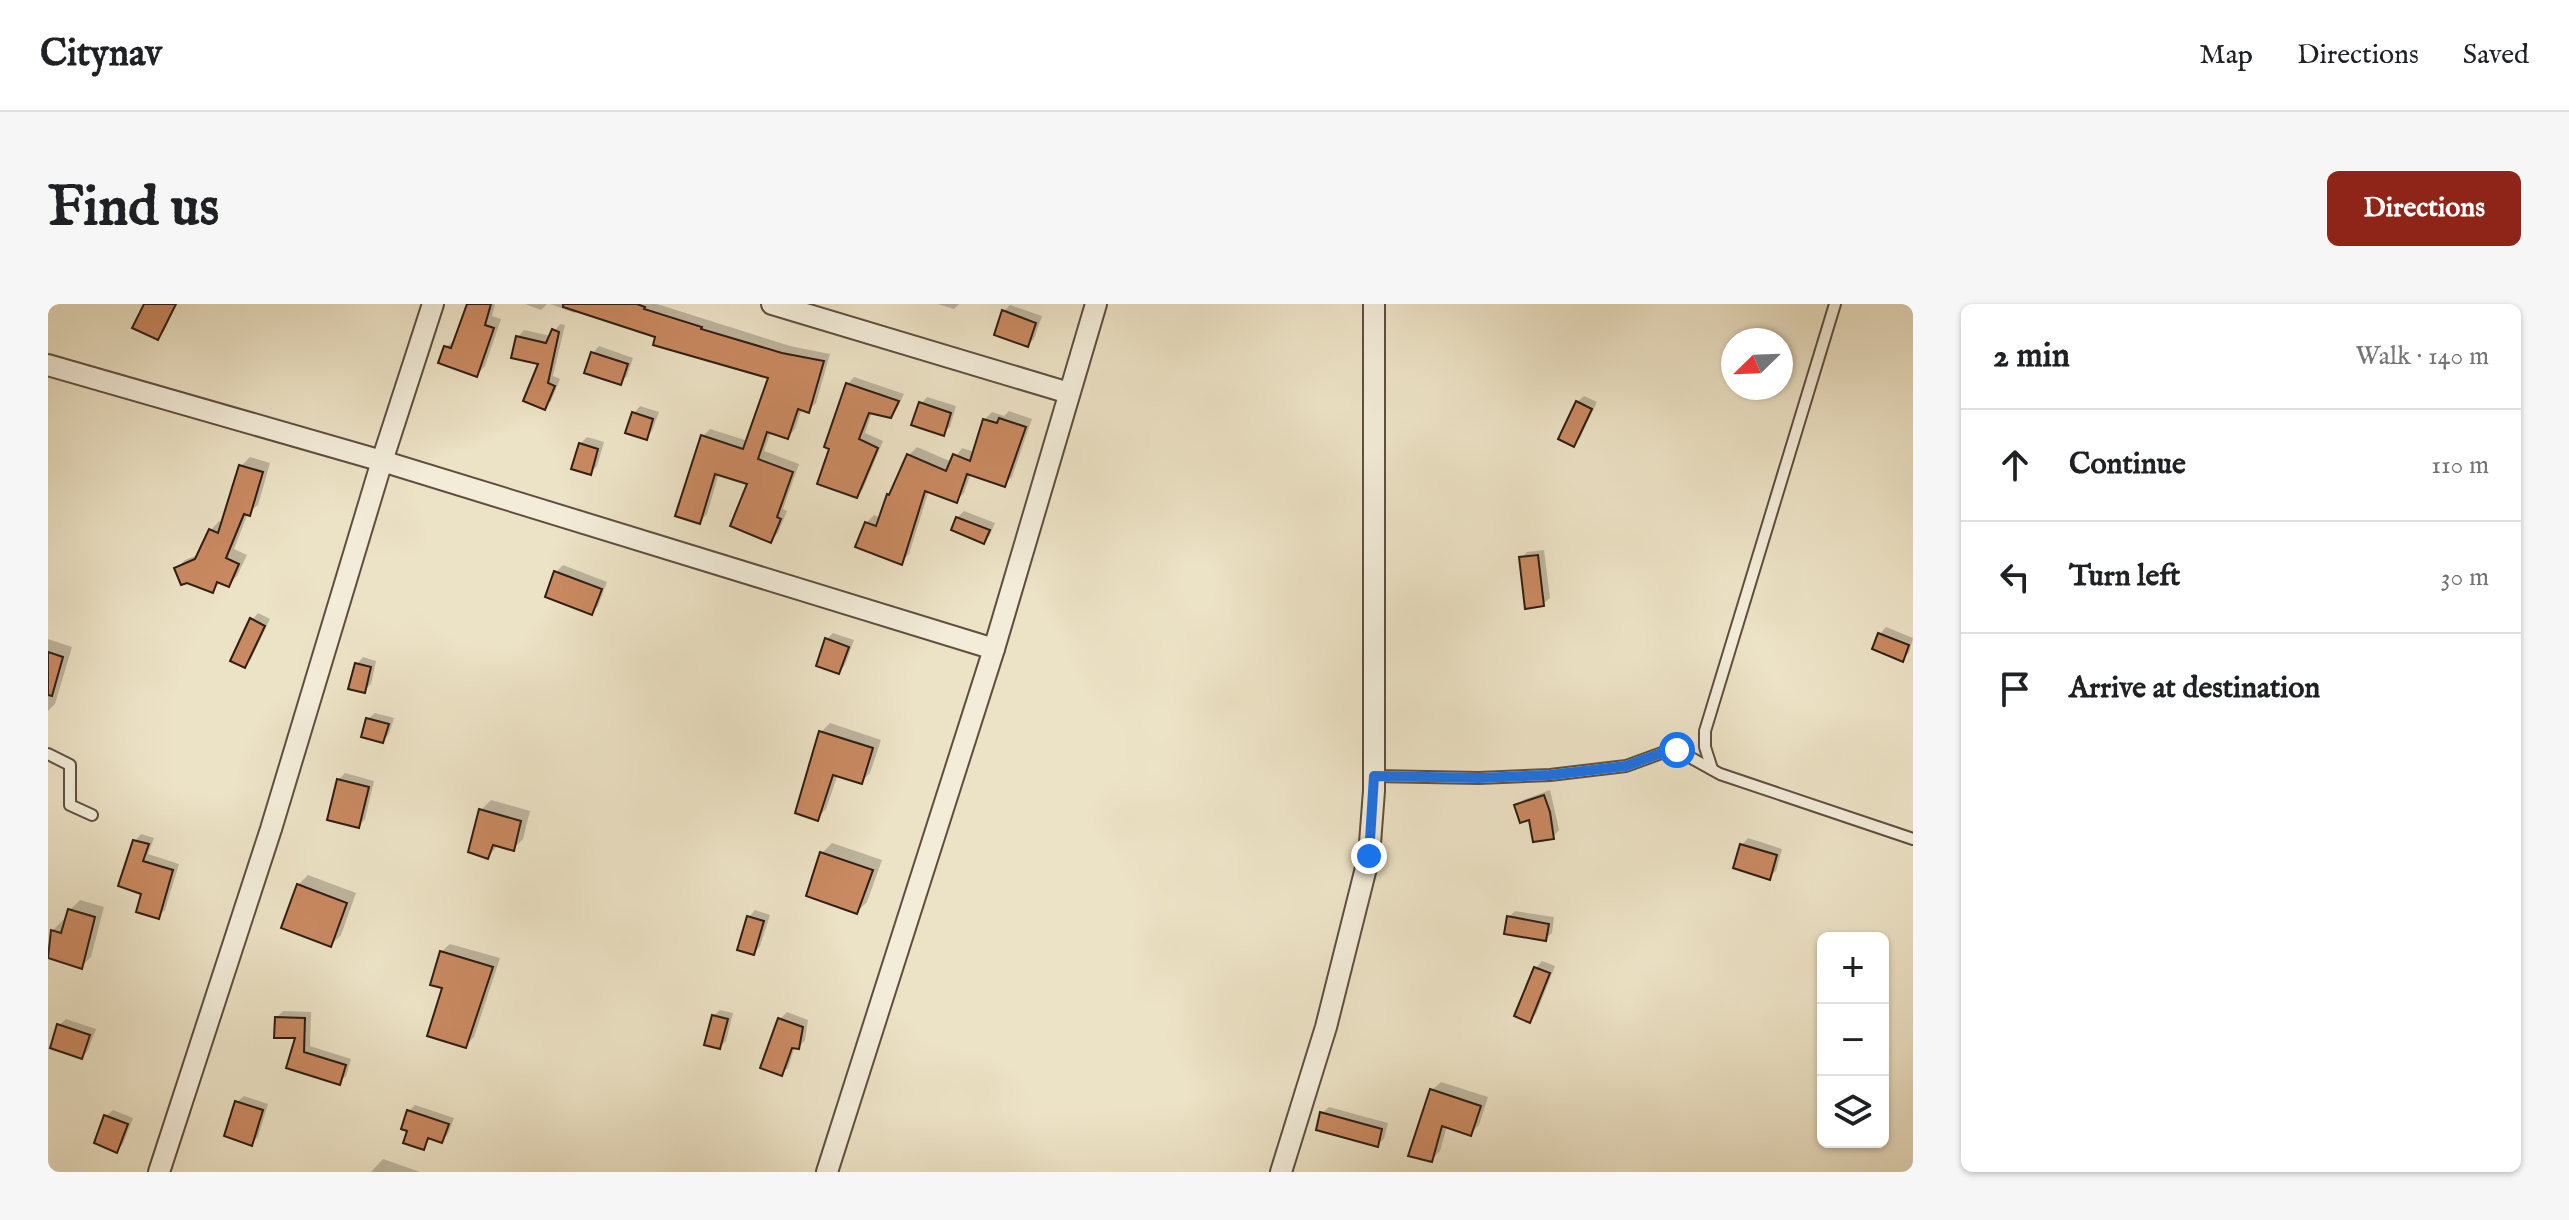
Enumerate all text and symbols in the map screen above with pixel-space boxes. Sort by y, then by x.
text: Citynav [40,31,162,79]
text: Map [2199,38,2253,73]
text: Directions [2297,38,2419,73]
text: Saved [2463,38,2529,73]
button: Directions [2327,171,2521,246]
text: Find us [48,173,219,244]
north arrow [1721,328,1793,400]
text: 2 min [1993,335,2070,378]
text: Walk · 140 m [2356,340,2489,373]
icon: ahead [1993,443,2037,487]
text: Continue [2069,446,2186,484]
text: 110 m [2431,449,2489,482]
icon: left [1993,555,2037,599]
text: Turn left [2069,558,2180,596]
text: 30 m [2441,561,2489,594]
icon: arrive [1993,667,2037,711]
text: Arrive at destination [2069,670,2320,708]
route start [1659,732,1695,768]
route end [1351,838,1387,874]
map controls [1817,932,1889,1148]
button: + [1817,932,1889,1004]
button: − [1817,1004,1889,1076]
button: layers [1817,1076,1889,1148]

